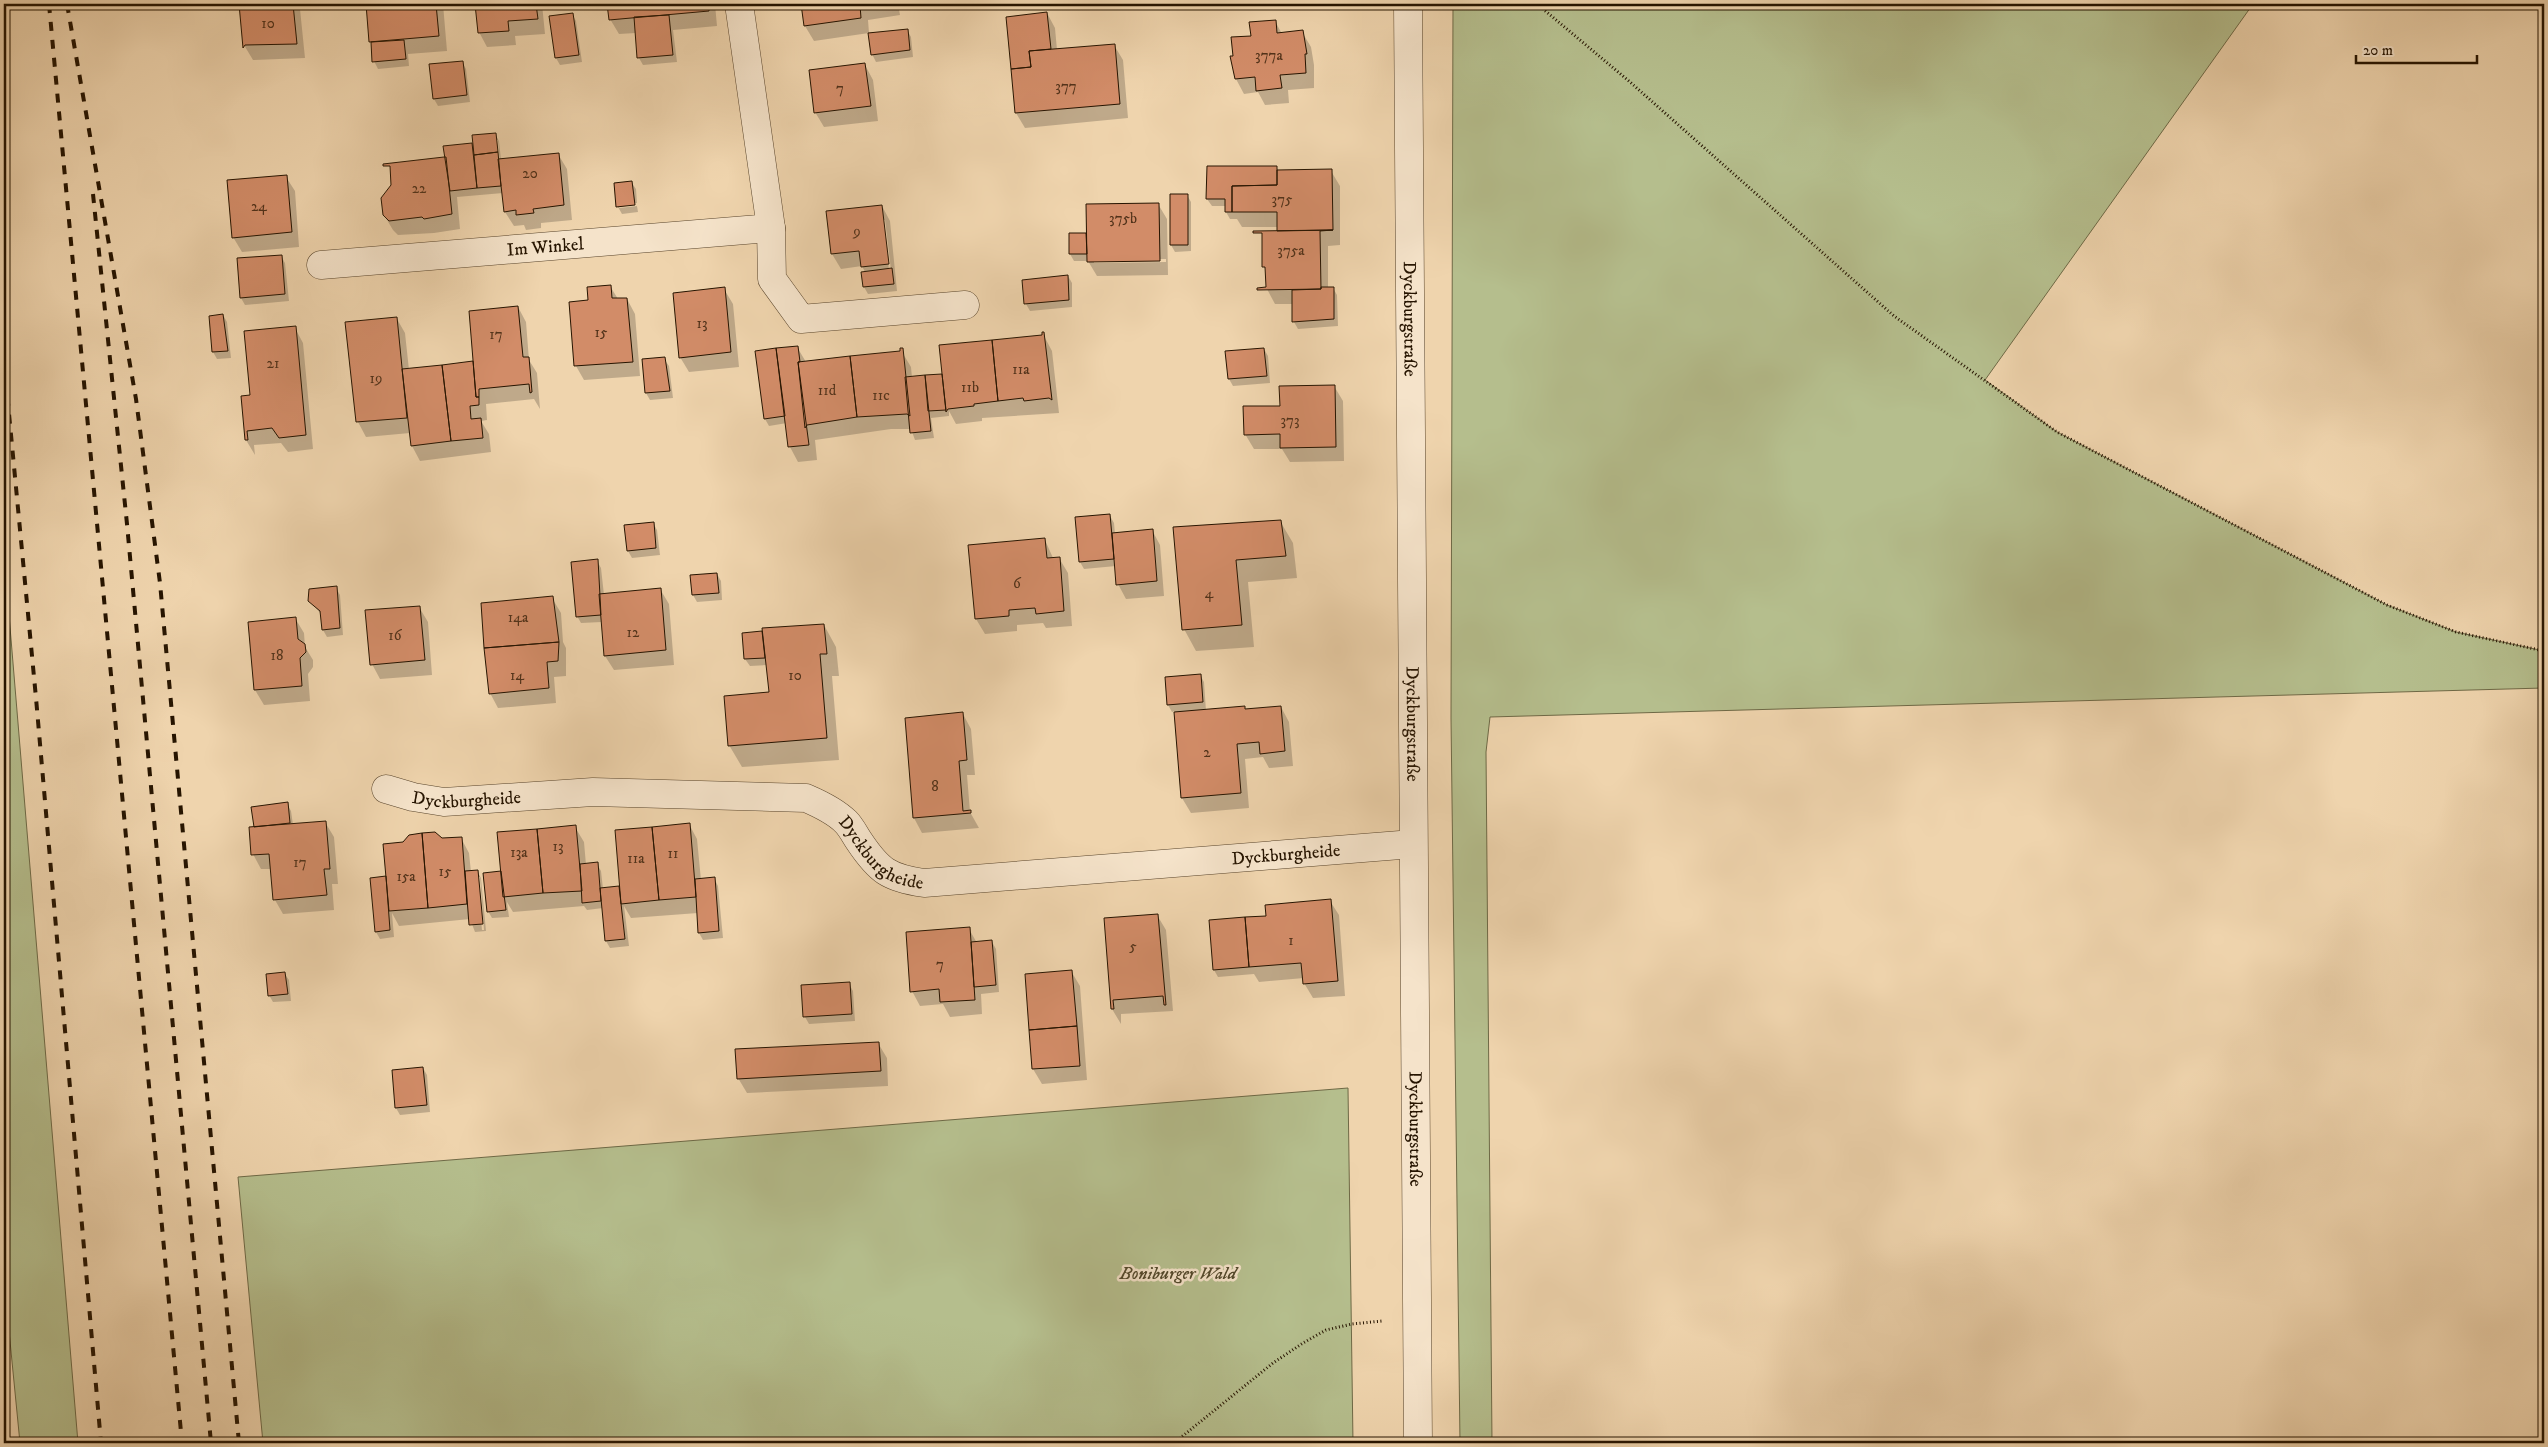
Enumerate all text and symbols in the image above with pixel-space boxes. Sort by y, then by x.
house number: 10 [261,14,275,33]
scale bar [2356,32,2477,64]
text: 20 m [2363,41,2393,60]
house number: 377a [1255,46,1284,65]
house number: 377 [1055,77,1077,96]
house number: 7 [836,79,844,98]
house number: 20 [522,164,538,183]
house number: 22 [412,179,427,198]
house number: 375 [1272,190,1293,209]
house number: 24 [251,197,267,216]
house number: 375b [1109,209,1137,228]
house number: 9 [852,222,861,241]
street label: Im Winkel [506,233,585,262]
house number: 375a [1277,241,1305,260]
street label: Dyckburgstraße [1398,261,1421,377]
house number: 13 [696,314,708,333]
house number: 15 [595,323,608,342]
house number: 17 [489,325,503,344]
house number: 21 [267,354,279,373]
house number: 11a [1012,360,1030,379]
house number: 19 [370,369,382,388]
house number: 11b [961,378,979,397]
house number: 11d [818,381,837,400]
house number: 11c [872,386,890,405]
house number: 373 [1280,411,1300,430]
house number: 6 [1013,574,1022,593]
house number: 4 [1205,584,1214,603]
house number: 14a [508,608,529,627]
house number: 12 [627,623,640,642]
house number: 16 [388,626,403,645]
house number: 18 [270,646,284,665]
house number: 14 [510,666,524,685]
house number: 10 [788,666,802,685]
street label: Dyckburgstraße [1401,666,1423,782]
house number: 2 [1203,743,1211,762]
house number: 8 [931,777,939,796]
street label: Dyckburgheide [410,787,522,814]
street label: Dyckburgheide [833,811,925,895]
house number: 13 [552,837,564,856]
street label: Dyckburgheide [1231,840,1341,870]
house number: 13a [510,843,528,862]
house number: 11 [667,844,679,863]
house number: 11a [627,849,645,868]
house number: 17 [293,853,307,872]
house number: 15 [439,862,452,881]
house number: 15a [396,867,416,886]
house number: 1 [1288,931,1294,950]
house number: 5 [1129,937,1137,956]
house number: 7 [936,955,944,974]
street label: Dyckburgstraße [1403,1071,1426,1187]
park label: Boniburger Wald [1119,1263,1239,1285]

